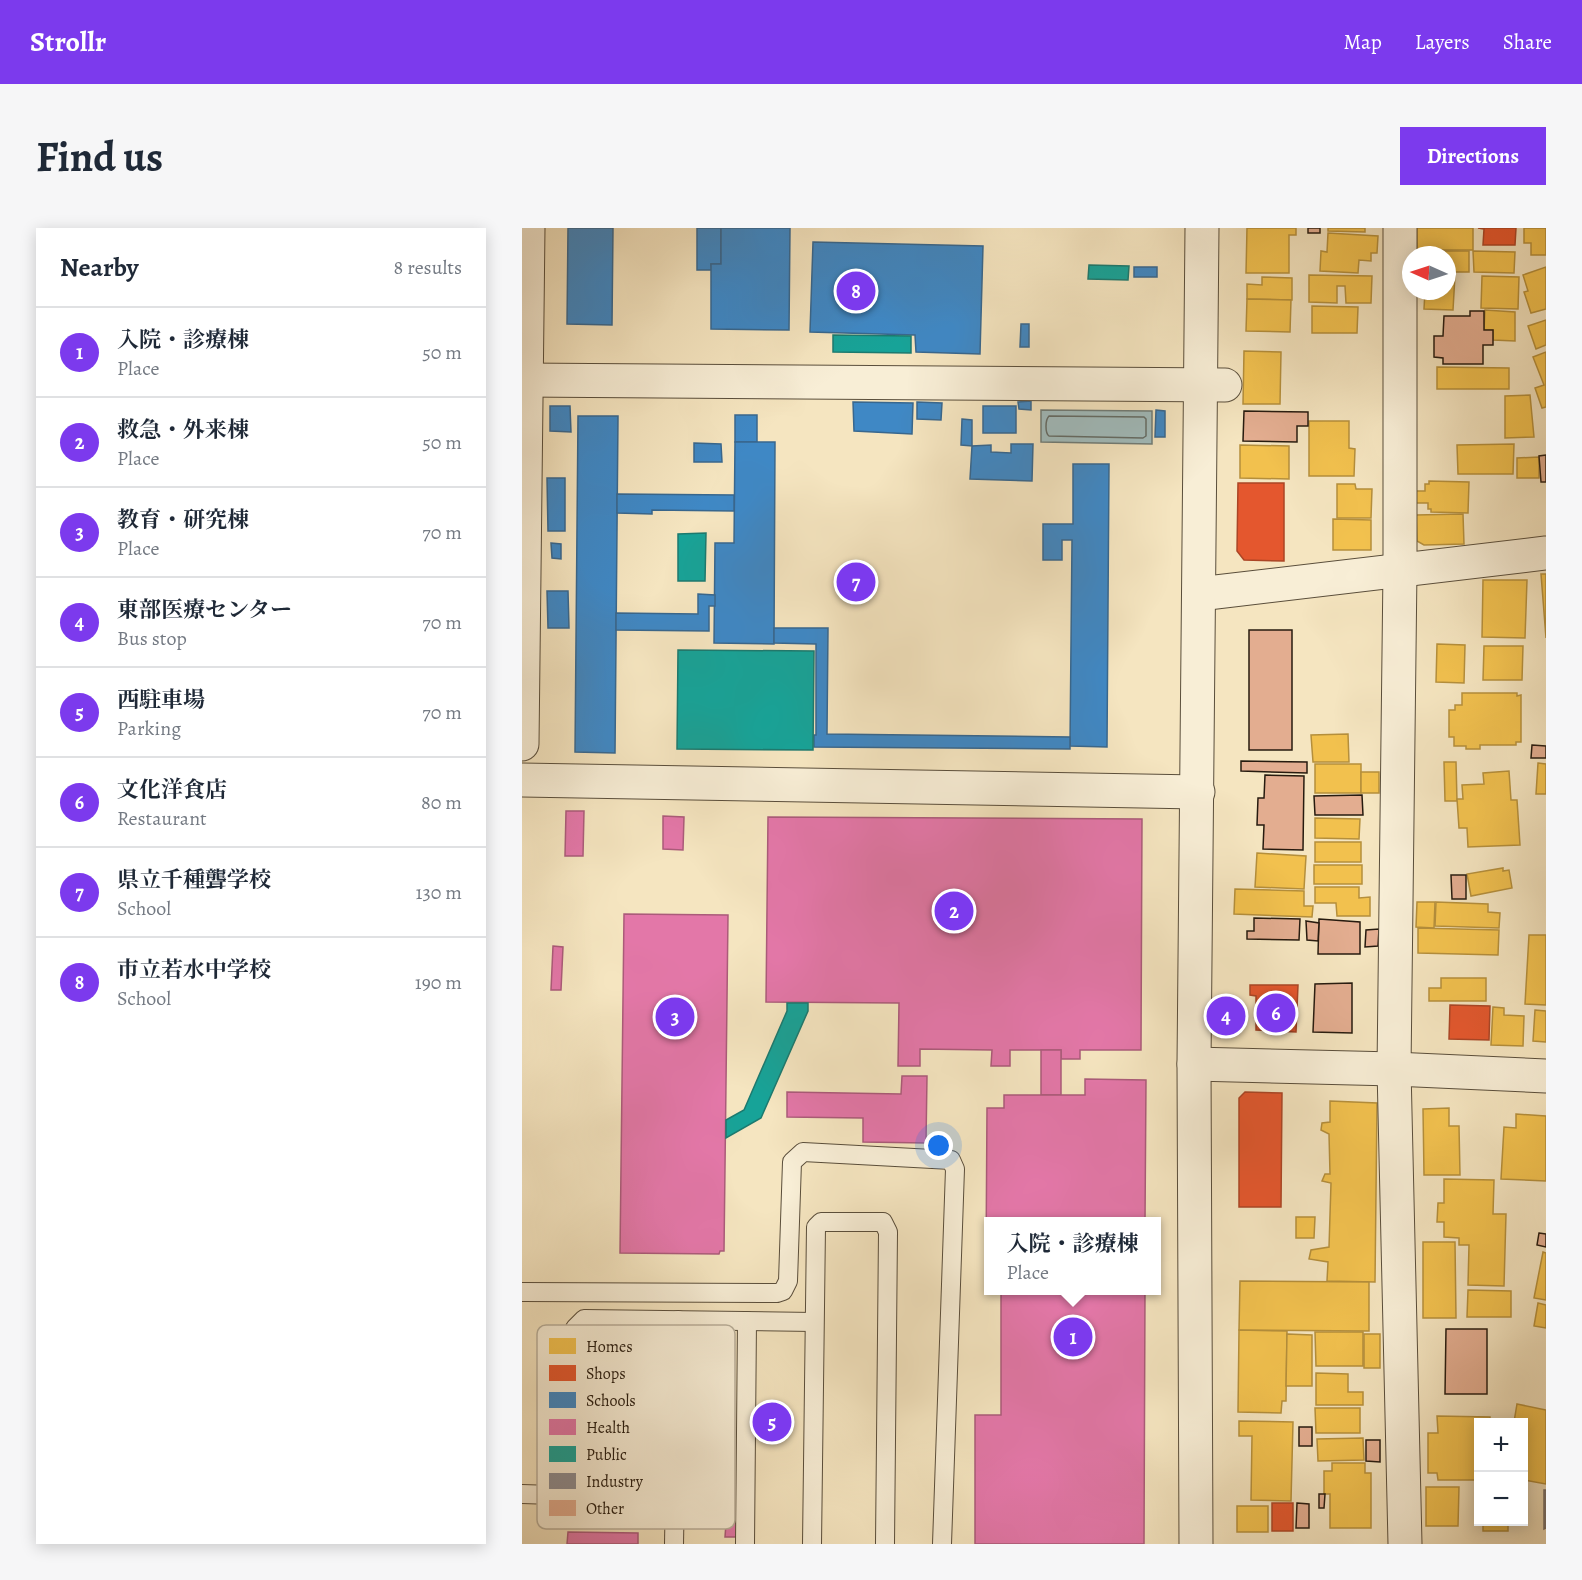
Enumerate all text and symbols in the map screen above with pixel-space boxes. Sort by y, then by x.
text: Strollr [30,23,106,61]
text: Map [1343,28,1382,56]
text: Layers [1415,28,1470,56]
text: Share [1503,28,1552,56]
button: Directions [1400,127,1546,185]
text: Find us [36,128,163,185]
north arrow [1402,246,1456,300]
text: Nearby [60,250,139,285]
text: 8 results [394,254,462,281]
pin: 8 [836,268,876,314]
text: 入院・診療棟 [117,325,249,355]
text: 1 [76,339,83,366]
text: 50 m [422,339,462,366]
text: Place [117,355,159,382]
text: 救急・外来棟 [117,415,249,445]
text: 2 [75,429,84,456]
text: 50 m [422,429,462,456]
text: Place [117,445,159,472]
text: 教育・研究棟 [117,505,249,535]
text: 3 [75,519,84,546]
text: 70 m [422,519,462,546]
text: Place [117,535,159,562]
pin: 7 [836,560,876,604]
text: 東部医療センター [117,595,292,625]
text: 4 [75,609,84,636]
text: 70 m [422,609,462,636]
text: Bus stop [117,625,187,652]
text: 西駐車場 [117,685,205,715]
text: 5 [75,699,84,726]
text: 70 m [422,699,462,726]
text: Parking [117,715,181,742]
text: 文化洋食店 [117,775,227,805]
text: 6 [75,789,84,816]
text: 80 m [421,789,462,816]
text: Restaurant [117,805,207,832]
text: 県立千種聾学校 [117,865,271,895]
text: 7 [75,879,84,906]
text: 130 m [416,879,462,906]
pin: 2 [934,888,974,934]
text: School [117,895,171,922]
text: 市立若水中学校 [117,955,271,985]
text: 8 [75,969,84,996]
text: 190 m [415,969,462,996]
text: School [117,985,171,1012]
pin: 6 [1256,990,1296,1036]
pin: 3 [656,994,694,1040]
pin: 4 [1206,994,1246,1038]
your location [924,1131,953,1160]
popup [984,1217,1161,1295]
text: 入院・診療棟 [1006,1229,1139,1259]
text: Place [1006,1259,1049,1286]
pin: 1 [1054,1314,1092,1360]
legend [537,1325,735,1529]
text: Homes [586,1336,633,1358]
text: Shops [586,1363,626,1385]
text: Schools [586,1390,636,1412]
pin: 5 [752,1400,792,1444]
text: Health [586,1417,631,1439]
map controls [1474,1418,1528,1526]
button: + [1474,1418,1528,1472]
text: Public [586,1444,627,1466]
text: Industry [586,1471,644,1493]
button: − [1474,1472,1528,1526]
text: Other [586,1498,624,1520]

